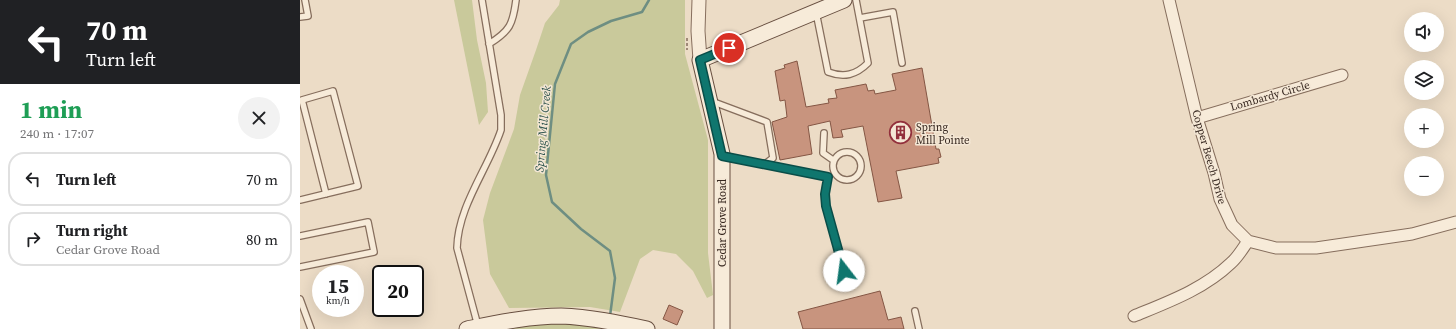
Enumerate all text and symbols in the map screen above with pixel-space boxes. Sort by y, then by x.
text: 70 m [86,11,148,49]
map controls [1404,12,1444,196]
button: sound [1404,12,1444,52]
icon: left [20,16,72,68]
pin [712,31,746,65]
icon: arrive [718,37,740,59]
text: Turn left [86,47,156,72]
button: layers [1404,60,1444,100]
street label: Lombardy Circle [1228,77,1312,115]
water label: Spring Mill Creek [531,85,555,173]
text: 1 min [20,93,82,126]
button: close [238,97,280,139]
street label: Copper Beech Drive [1188,108,1230,206]
button: + [1404,108,1444,148]
building icon: Spring Mill Pointe [887,120,913,146]
place label: Spring Mill Pointe [916,120,970,148]
text: 240 m · 17:07 [20,125,94,142]
button: − [1404,156,1444,196]
icon: left [22,168,44,190]
text: Turn left [56,169,116,190]
text: 70 m [246,169,278,190]
street label: Cedar Grove Road [715,178,730,267]
text: Turn right [56,220,128,241]
icon: right [22,228,44,250]
text: 80 m [246,229,278,250]
text: Cedar Grove Road [56,241,160,258]
position arrow [823,250,865,292]
speed limit sign: 20 [372,265,424,317]
text: 15 [327,272,349,300]
text: km/h [326,294,350,307]

